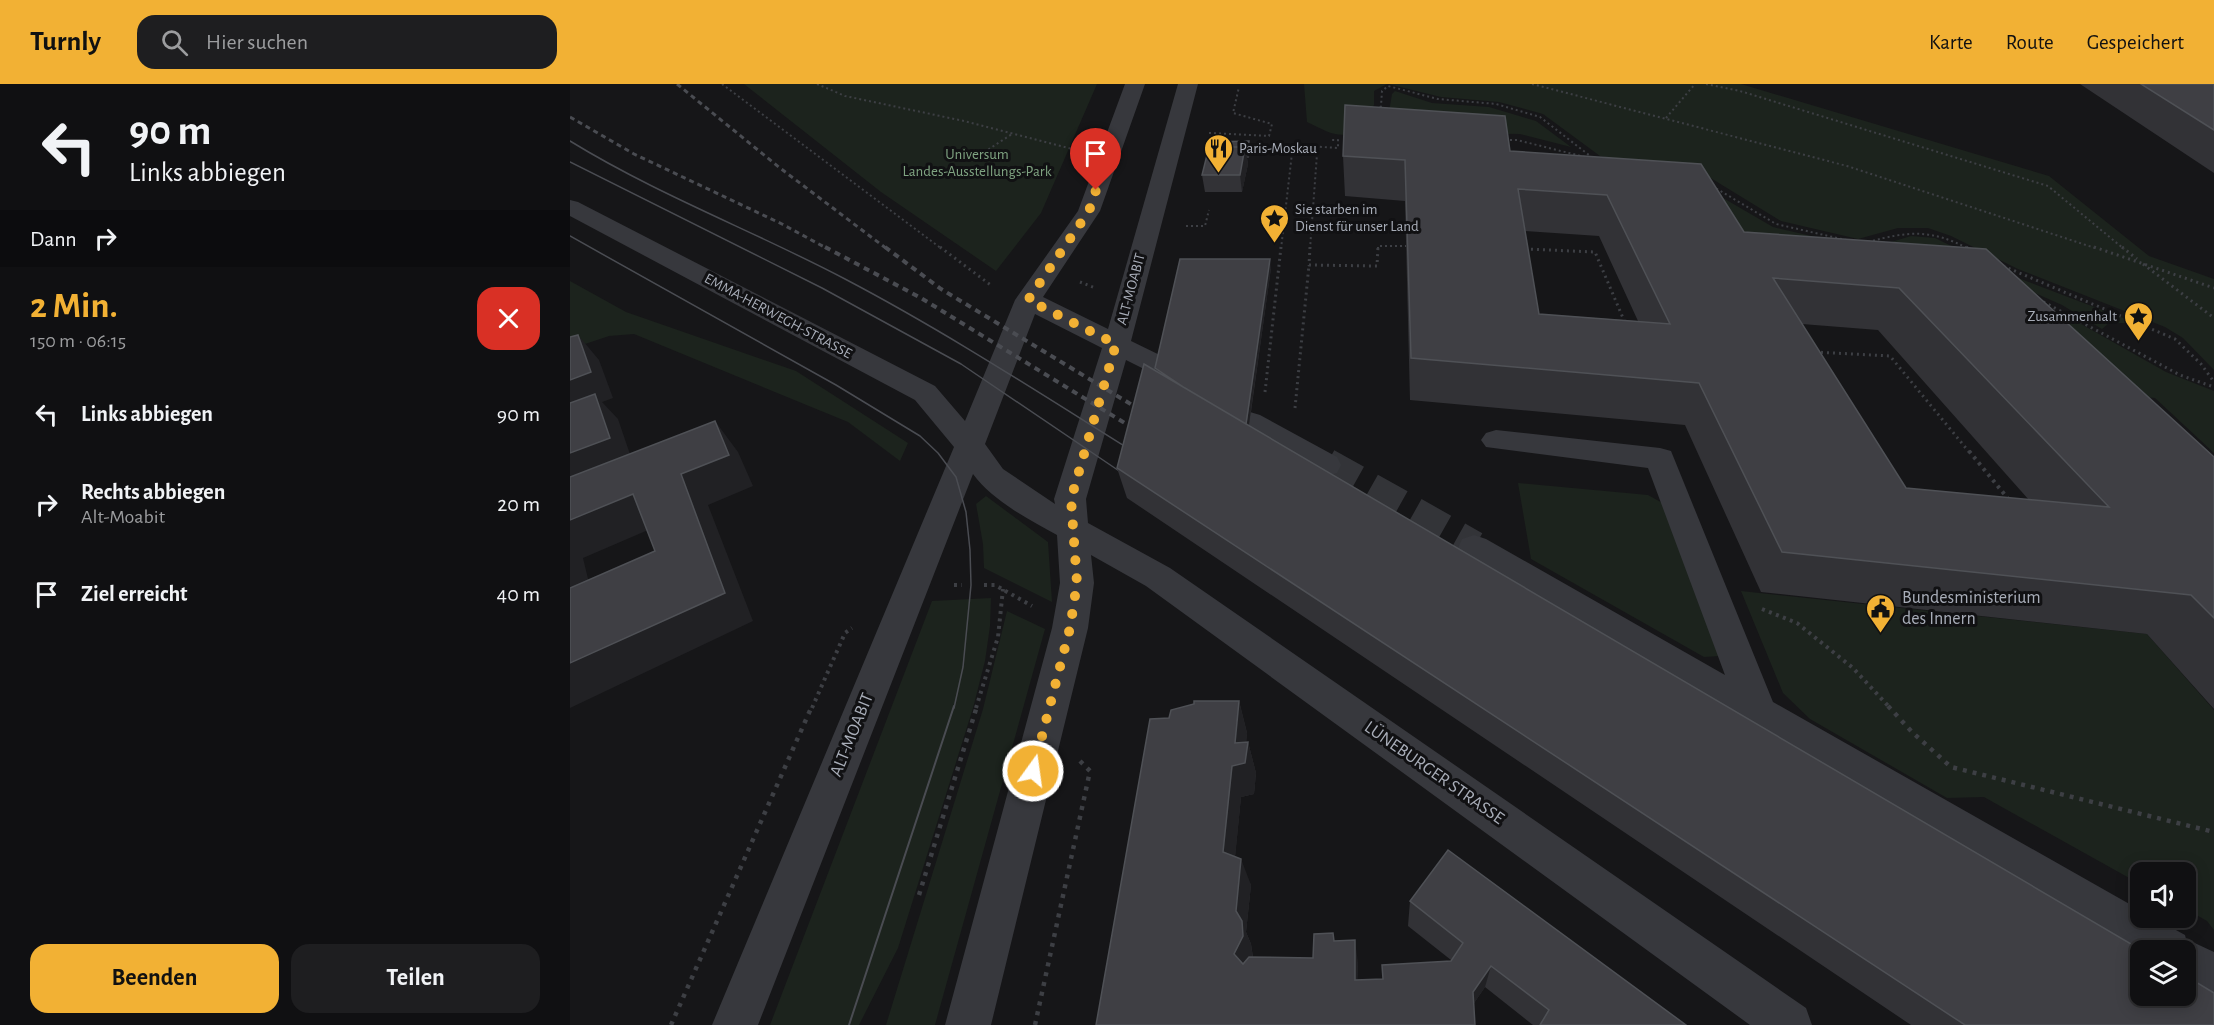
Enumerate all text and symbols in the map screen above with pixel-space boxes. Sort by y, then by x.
search box [137,15,557,69]
icon: search [158,26,191,59]
text: Turnly [30,28,101,56]
text: Hier suchen [206,31,308,53]
text: Karte [1929,32,1973,53]
text: Route [2006,32,2054,53]
text: Gespeichert [2087,32,2184,53]
icon: left [30,108,108,186]
text: 90 m [129,110,211,152]
pin [1070,128,1121,190]
restaurant icon: Paris-Moskau [1202,132,1234,174]
icon: arrive [1079,137,1112,170]
place label: Paris-Moskau [1239,141,1317,156]
park label: Universum Landes-Ausstellungs-Park [902,147,1052,179]
text: Links abbiegen [129,159,286,186]
place icon: Sie starben im Dienst für unser Land [1258,202,1290,244]
place label: Sie starben im Dienst für unser Land [1295,202,1419,234]
icon: right [89,222,122,255]
text: Dann [30,228,77,250]
street label: ALT-MOABIT [1114,251,1148,327]
street label: EMMA-HERWEGH-STRASSE [702,271,854,361]
button: close [477,287,540,350]
text: 2 Min. [30,288,118,324]
place icon: Zusammenhalt [2122,300,2154,342]
place label: Zusammenhalt [2028,309,2117,324]
text: 150 m · 06:15 [30,331,126,351]
icon: left [30,398,63,431]
text: Links abbiegen [81,403,213,425]
text: 90 m [497,403,540,425]
text: Rechts abbiegen [81,481,225,503]
icon: right [30,488,63,521]
text: 20 m [497,493,540,515]
text: Alt-Moabit [81,507,165,527]
icon: arrive [30,578,63,611]
text: Ziel erreicht [81,583,188,605]
text: 40 m [497,583,540,605]
place label: Bundesministerium des Innern [1902,589,2041,628]
public building icon: Bundesministerium des Innern [1865,592,1897,634]
street label: ALT-MOABIT [827,690,877,779]
street label: LÜNEBURGER STRASSE [1361,716,1509,828]
position arrow [1001,739,1065,803]
map controls [2130,862,2196,1006]
button: sound [2130,862,2196,928]
button: layers [2130,940,2196,1006]
button: Beenden [30,944,279,1013]
button: Teilen [291,944,540,1013]

